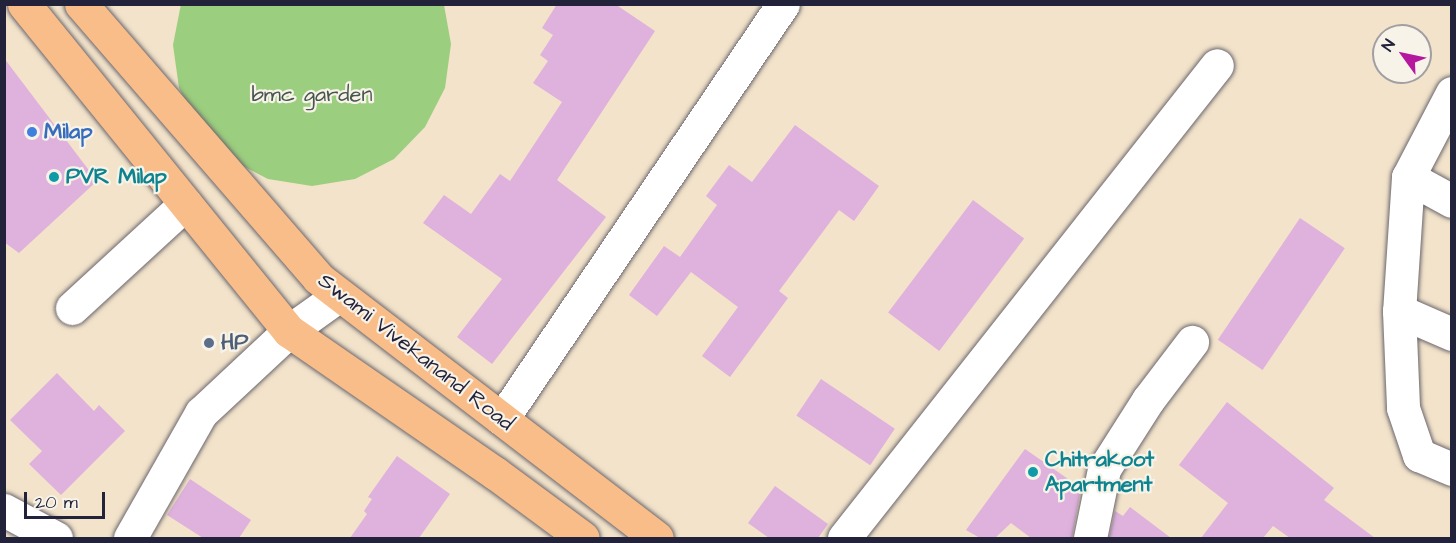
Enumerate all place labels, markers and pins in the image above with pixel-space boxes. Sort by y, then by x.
place label: Milap [44,119,92,145]
marker: Milap [25,125,39,139]
place label: PVR Milap [66,164,167,190]
marker: PVR Milap [47,170,61,184]
place label: HP [221,330,248,356]
marker: HP [202,336,216,350]
place label: Chitrakoot Apartment [1045,446,1154,498]
marker: Chitrakoot Apartment [1026,465,1040,479]

